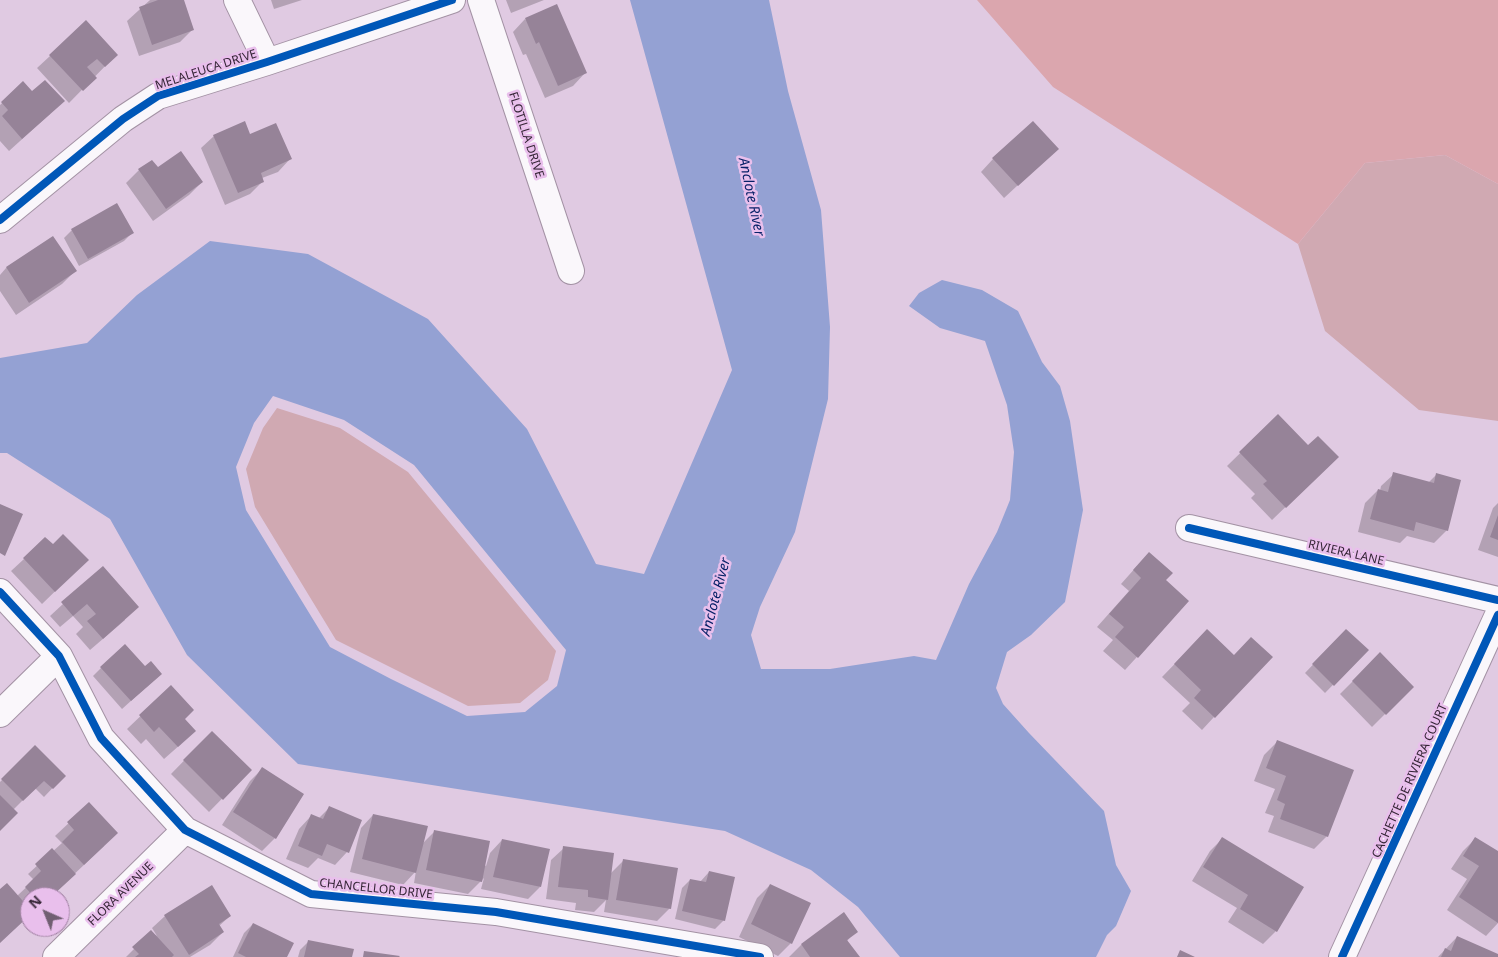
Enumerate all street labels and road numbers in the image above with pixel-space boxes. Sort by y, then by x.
street label: MELALEUCA DRIVE [153,47,259,93]
street label: FLOTILLA DRIVE [505,90,547,180]
street label: RIVIERA LANE [1307,537,1385,569]
street label: CACHETTE DE RIVIERA COURT [1369,702,1451,860]
street label: FLORA AVENUE [85,859,157,929]
street label: CHANCELLOR DRIVE [319,876,433,902]

